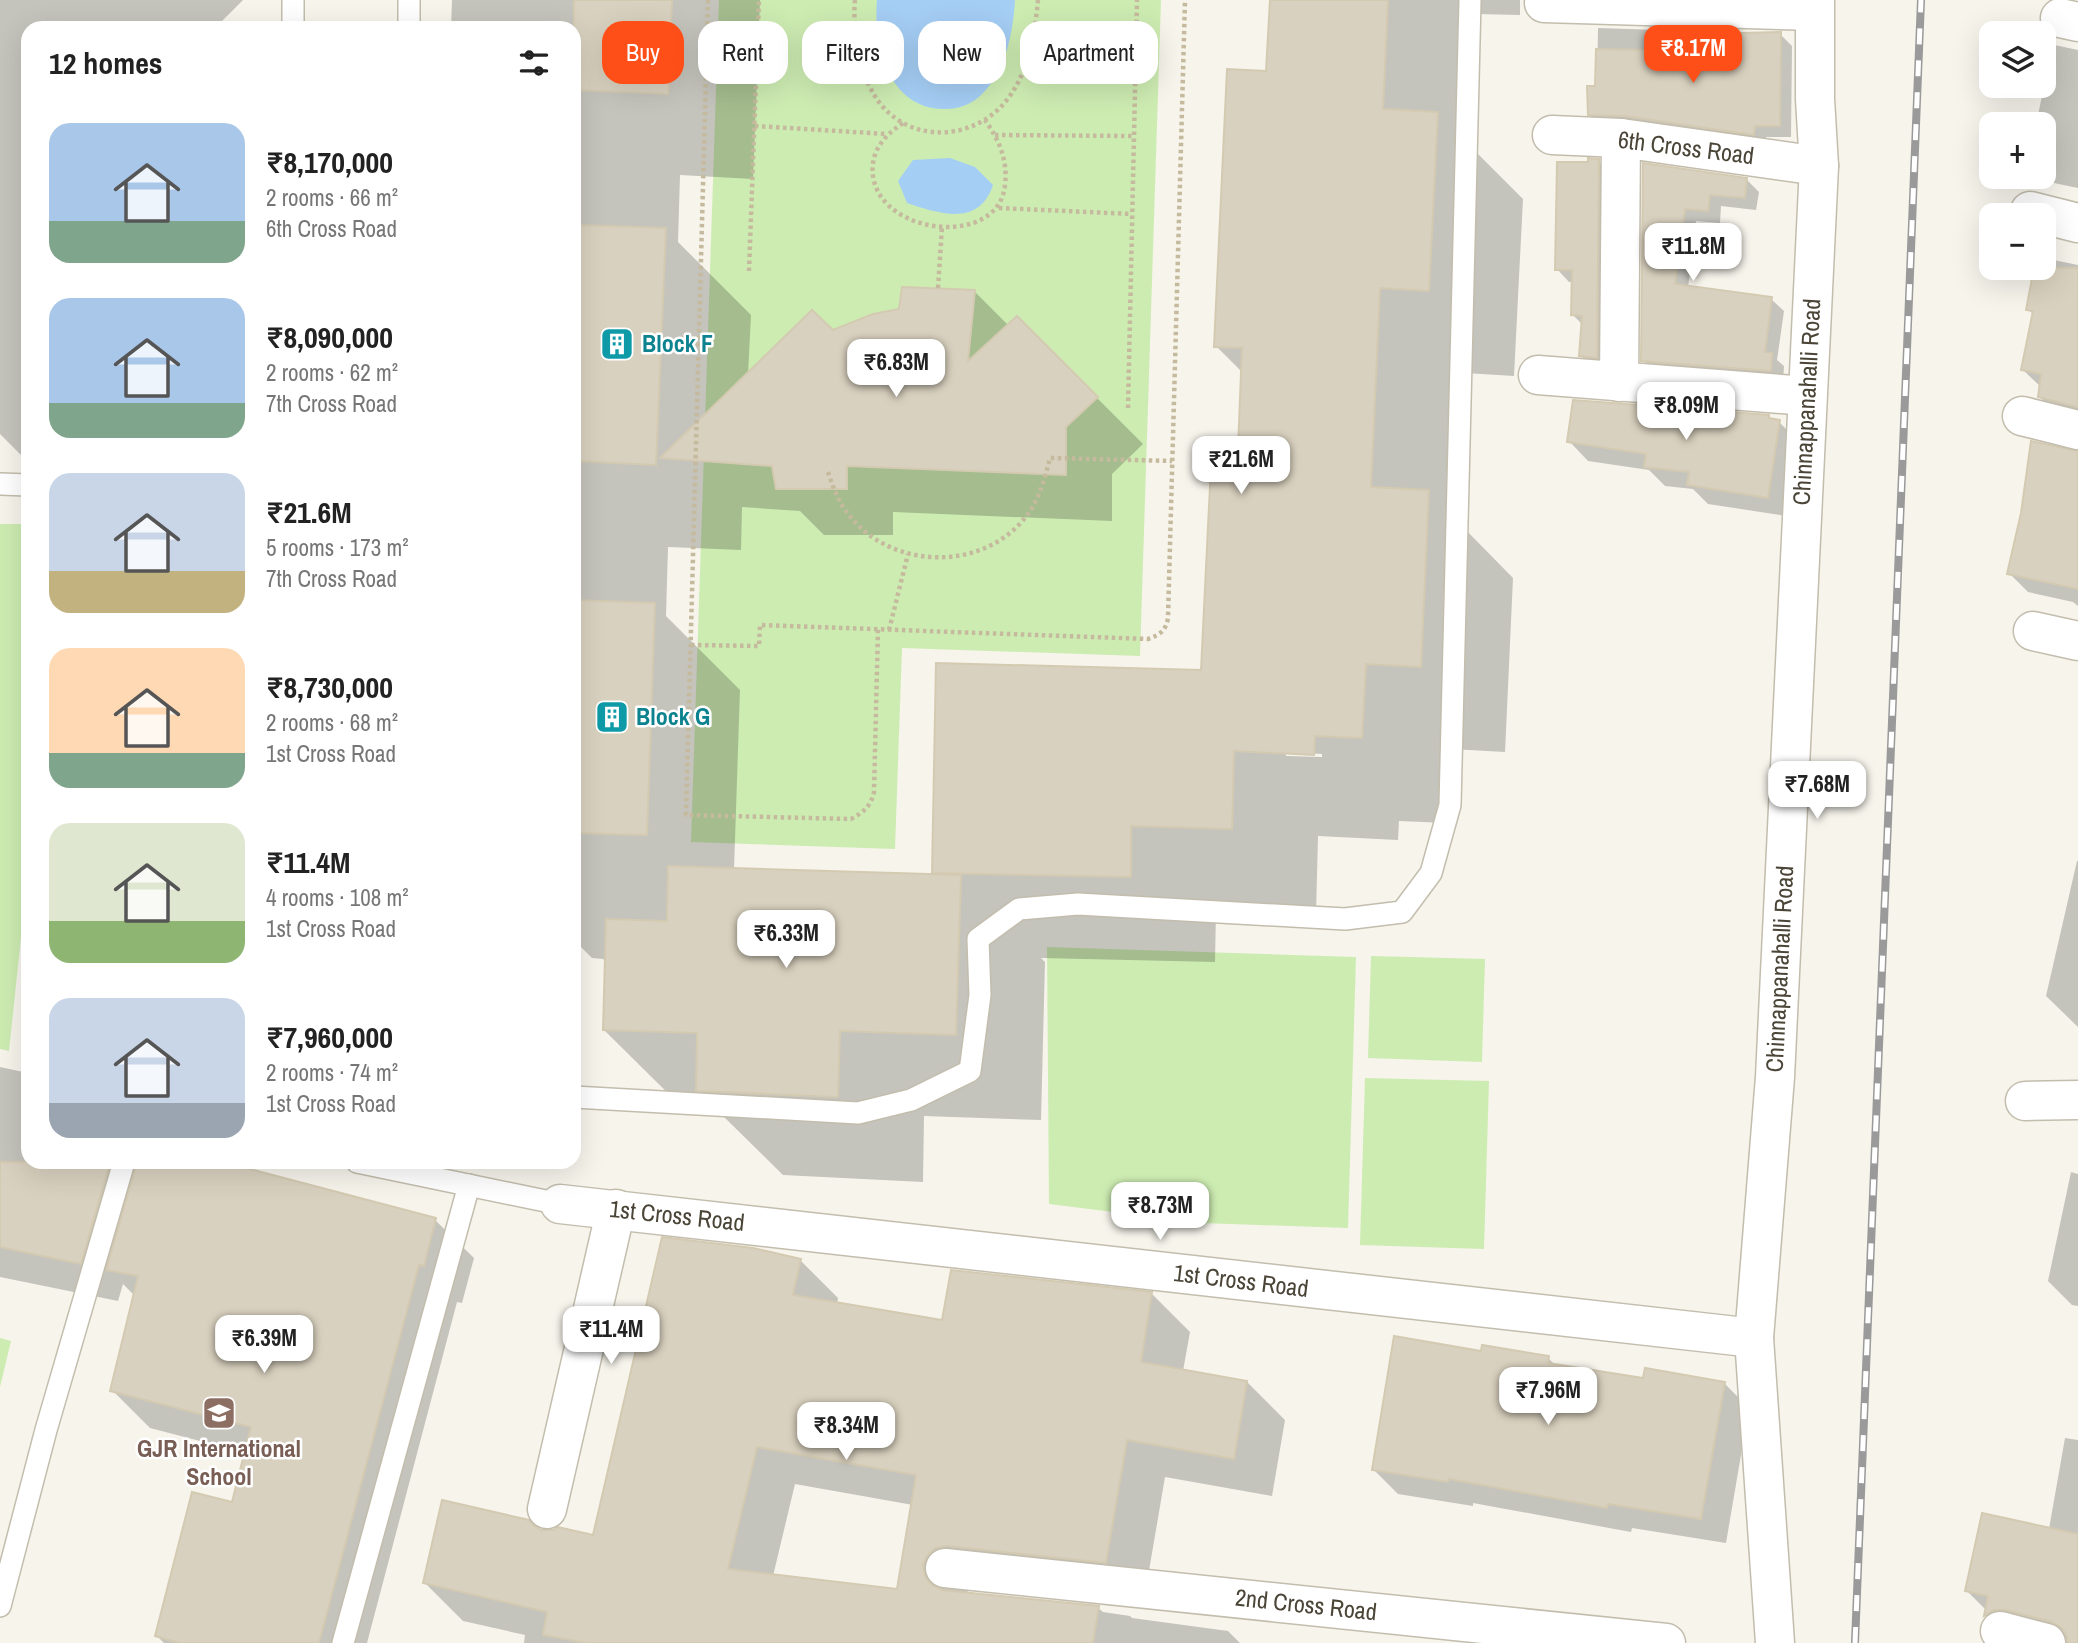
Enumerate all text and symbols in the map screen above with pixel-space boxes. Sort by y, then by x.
chip: Buy [602,21,684,84]
chip: Rent [698,21,788,84]
chip: Filters [802,21,904,84]
chip: New [918,21,1006,84]
chip: Apartment [1020,21,1158,84]
map controls [1979,21,2056,280]
button: layers [1979,21,2056,98]
pin: ₹8.17M [1636,25,1750,85]
text: ₹8.17M [1660,32,1726,63]
text: 12 homes [49,43,163,83]
icon: filters [515,44,553,82]
button: + [1979,112,2056,189]
street label: 6th Cross Road [1616,123,1756,171]
text: ₹8,170,000 [266,142,393,182]
icon: home [105,151,189,235]
text: 2 rooms · 66 m² [266,182,398,213]
button: − [1979,203,2056,280]
text: 6th Cross Road [266,213,397,244]
pin: ₹11.8M [1636,224,1750,283]
text: ₹11.8M [1661,230,1725,261]
street label: Chinnappanahalli Road [1785,298,1827,506]
text: ₹8,090,000 [266,317,393,357]
building icon: Block F [598,325,636,363]
icon: home [105,326,189,410]
place label: Block F [642,327,713,359]
pin: ₹6.83M [839,340,953,399]
text: ₹6.83M [863,346,929,377]
text: 2 rooms · 62 m² [266,357,398,388]
pin: ₹8.09M [1629,382,1743,442]
text: 7th Cross Road [266,388,397,419]
text: ₹8.09M [1653,389,1719,420]
pin: ₹21.6M [1184,436,1298,496]
text: ₹21.6M [1208,443,1274,474]
text: ₹21.6M [266,492,352,532]
icon: home [105,501,189,585]
text: 5 rooms · 173 m² [266,532,409,563]
text: 7th Cross Road [266,563,397,594]
text: ₹8,730,000 [266,667,393,707]
icon: home [105,676,189,760]
building icon: Block G [593,698,631,736]
place label: Block G [636,700,710,732]
text: 2 rooms · 68 m² [266,707,398,738]
text: 1st Cross Road [266,738,396,769]
pin: ₹7.68M [1760,762,1874,821]
text: ₹7.68M [1784,768,1850,799]
text: ₹11.4M [266,842,350,882]
icon: home [105,851,189,935]
street label: Chinnappanahalli Road [1758,865,1800,1073]
text: 4 rooms · 108 m² [266,882,409,913]
pin: ₹6.33M [729,911,843,970]
text: 1st Cross Road [266,913,396,944]
text: ₹6.33M [753,917,819,948]
text: ₹7,960,000 [266,1017,393,1057]
icon: home [105,1026,189,1110]
text: 2 rooms · 74 m² [266,1057,398,1088]
text: 1st Cross Road [266,1088,396,1119]
pin: ₹8.73M [1103,1182,1217,1242]
text: ₹8.73M [1127,1189,1193,1220]
street label: 1st Cross Road [608,1192,746,1238]
street label: 1st Cross Road [1172,1256,1310,1304]
pin: ₹11.4M [554,1306,668,1366]
text: ₹11.4M [579,1313,643,1344]
pin: ₹6.39M [207,1316,321,1375]
text: ₹6.39M [231,1322,297,1353]
pin: ₹7.96M [1491,1368,1605,1427]
text: ₹7.96M [1515,1374,1581,1405]
school or university icon: GJR International School [200,1394,238,1432]
pin: ₹8.34M [789,1402,903,1462]
text: ₹8.34M [813,1409,879,1440]
place label: GJR International School [137,1432,301,1492]
street label: 2nd Cross Road [1234,1581,1378,1627]

